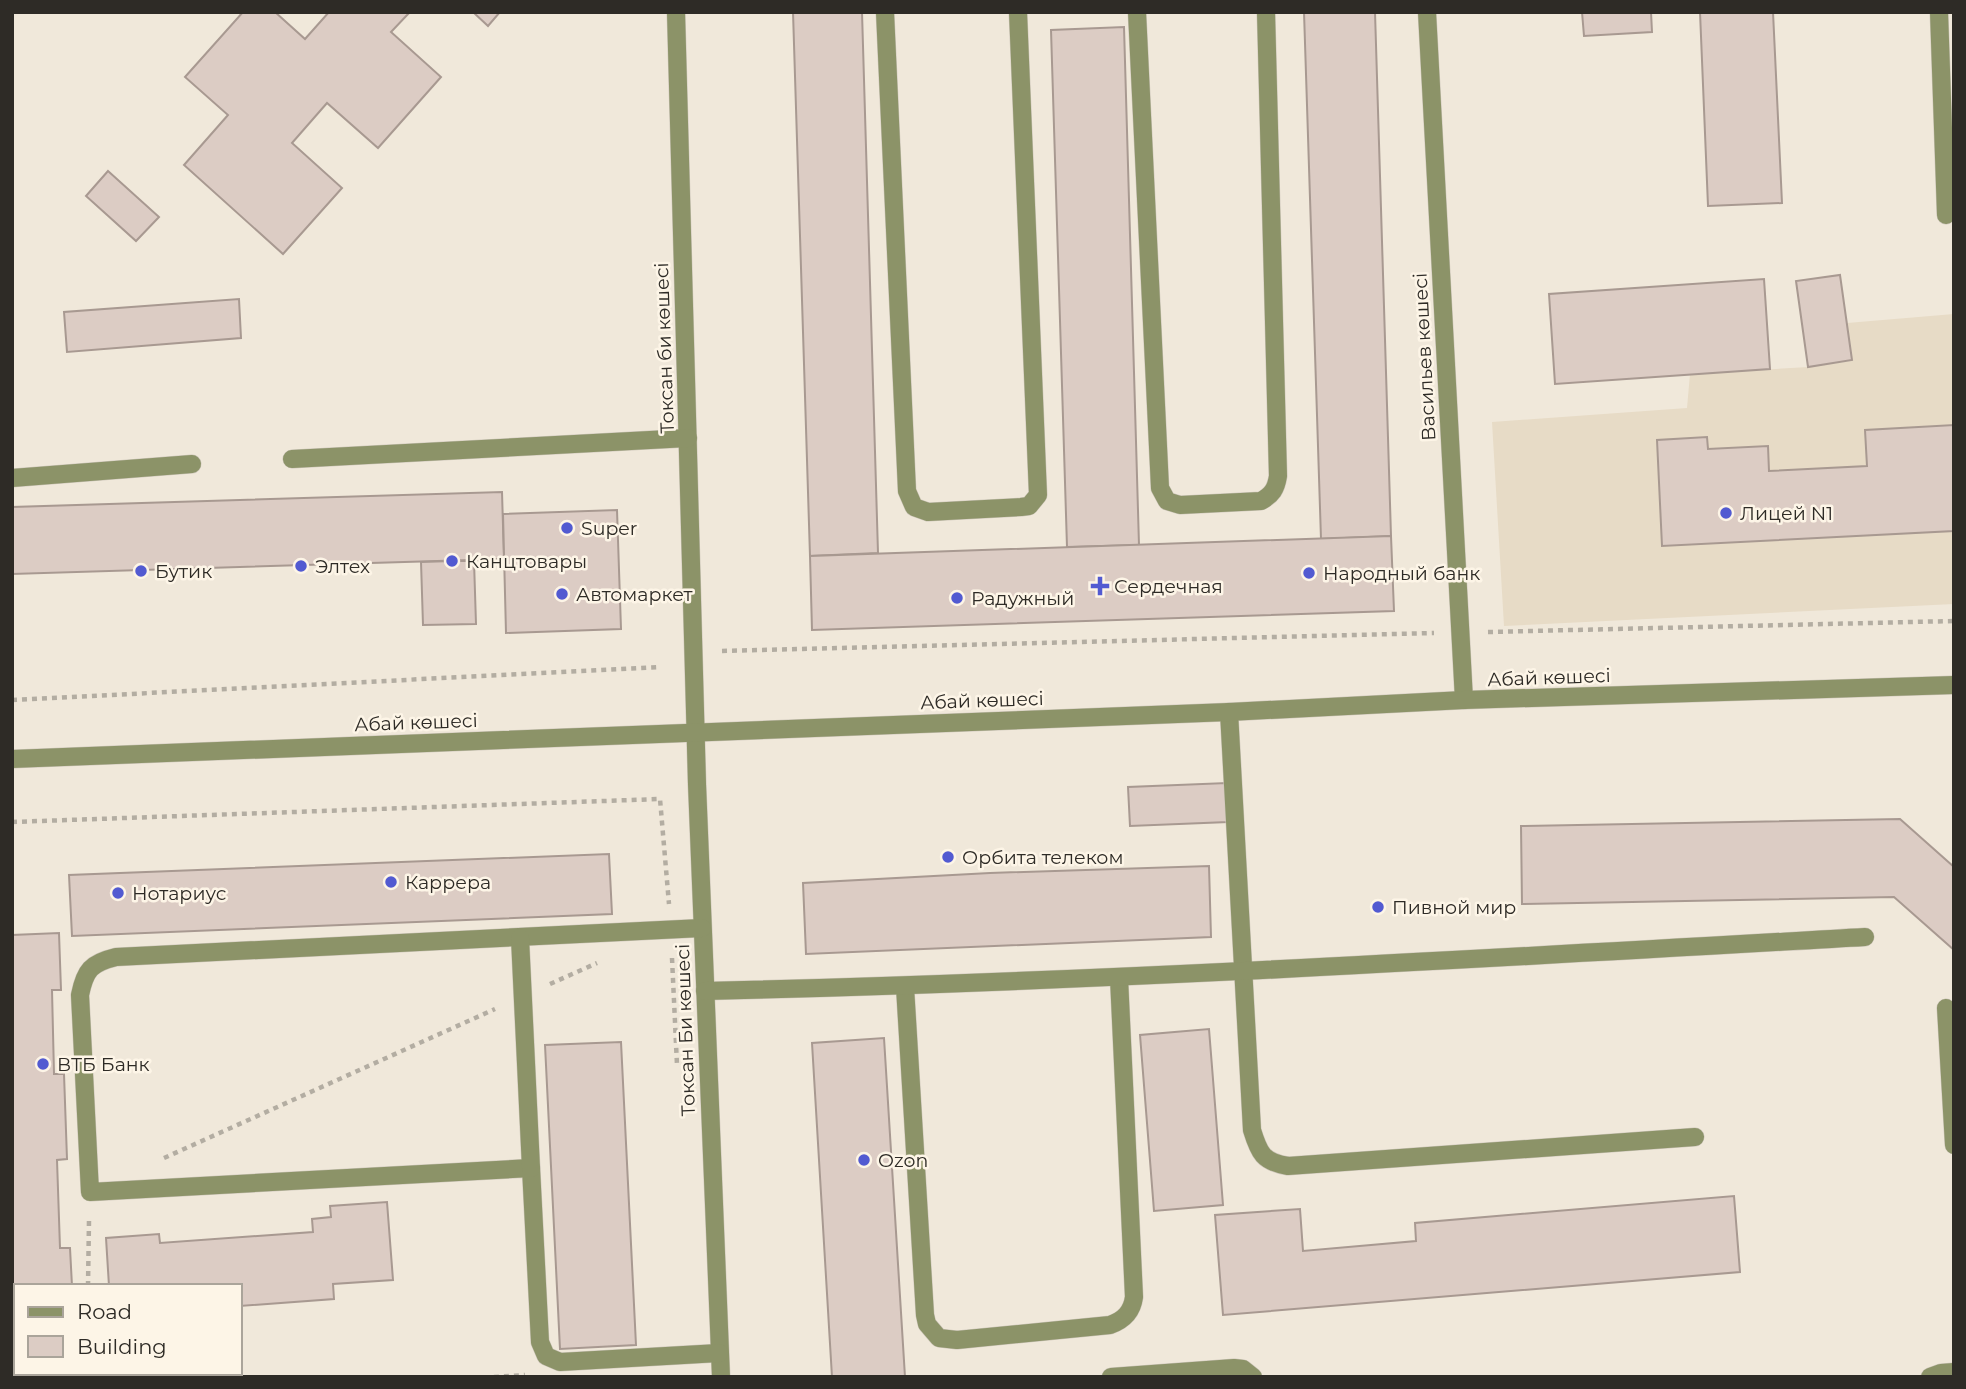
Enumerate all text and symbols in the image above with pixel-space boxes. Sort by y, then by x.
street label: Токсан би көшесі [650,262,679,434]
street label: Васильев көшесі [1409,272,1440,442]
place label: Лицей N1 [1740,502,1833,525]
marker: Лицей N1 [1718,505,1734,521]
place label: Super [581,517,637,540]
marker: Super [559,520,575,536]
place label: Канцтовары [466,550,587,573]
marker: Канцтовары [444,553,460,569]
place label: Элтех [315,555,370,578]
marker: Элтех [293,558,309,574]
place label: Бутик [155,560,212,583]
place label: Народный банк [1323,562,1480,585]
marker: Бутик [133,563,149,579]
marker: Народный банк [1301,565,1317,581]
place label: Сердечная [1114,575,1223,598]
marker: Сердечная [1092,578,1108,594]
place label: Автомаркет [576,583,692,606]
marker: Автомаркет [554,586,570,602]
place label: Радужный [971,587,1074,610]
marker: Радужный [949,590,965,606]
street label: Абай көшесі [1487,664,1611,691]
street label: Абай көшесі [920,687,1044,714]
street label: Абай көшесі [354,709,478,736]
place label: Орбита телеком [962,846,1123,869]
marker: Орбита телеком [940,849,956,865]
place label: Каррера [405,871,491,894]
marker: Каррера [383,874,399,890]
place label: Нотариус [132,882,227,905]
marker: Нотариус [110,885,126,901]
place label: Пивной мир [1392,896,1516,919]
marker: Пивной мир [1370,899,1386,915]
street label: Токсан Би көшесі [671,943,700,1117]
place label: ВТБ Банк [57,1053,150,1076]
marker: ВТБ Банк [35,1056,51,1072]
place label: Ozon [878,1149,928,1172]
marker: Ozon [856,1152,872,1168]
legend [14,1284,242,1375]
text: Road [77,1299,132,1324]
text: Building [77,1334,167,1359]

